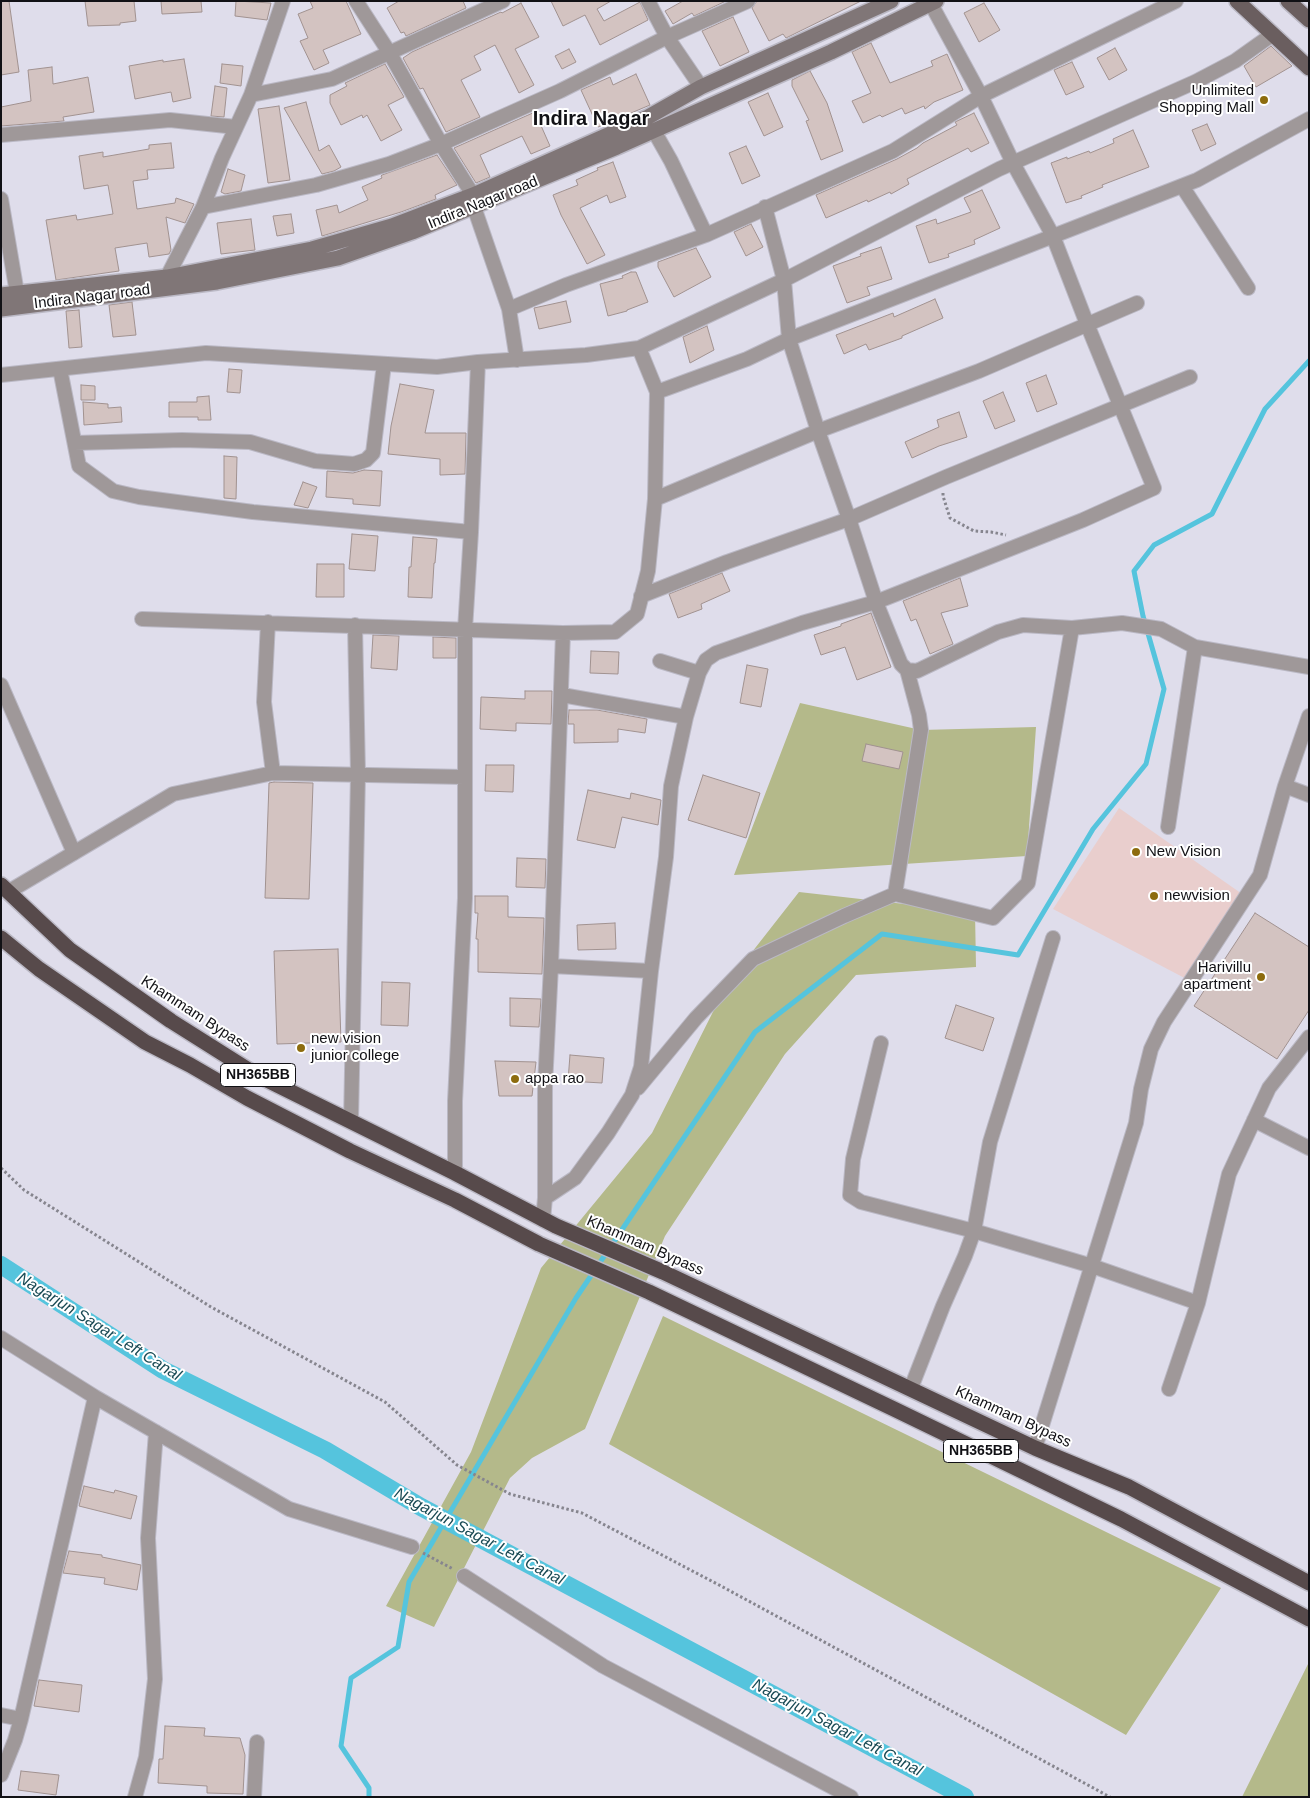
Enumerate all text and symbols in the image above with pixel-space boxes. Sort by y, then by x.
place label: Unlimited Shopping Mall [1159,82,1254,117]
marker: Unlimited Shopping Mall [1258,94,1270,106]
district label: Indira Nagar [533,107,649,131]
street label: Indira Nagar road [426,173,540,233]
street label: Indira Nagar road [33,281,151,313]
place label: New Vision [1146,843,1221,861]
marker: New Vision [1130,846,1142,858]
place label: newvision [1164,887,1230,905]
marker: newvision [1148,890,1160,902]
place label: Harivillu apartment [1183,959,1251,994]
marker: Harivillu apartment [1255,971,1267,983]
street label: Khammam Bypass [137,972,253,1056]
place label: new vision junior college [311,1030,399,1065]
marker: new vision junior college [295,1042,307,1054]
road number: NH365BB [220,1064,296,1086]
place label: appa rao [525,1070,584,1088]
marker: appa rao [509,1073,521,1085]
street label: Khammam Bypass [584,1212,706,1280]
water label: Nagarjun Sagar Left Canal [14,1269,184,1385]
street label: Khammam Bypass [952,1382,1074,1452]
road number: NH365BB [944,1440,1018,1462]
water label: Nagarjun Sagar Left Canal [391,1484,567,1590]
water label: Nagarjun Sagar Left Canal [749,1675,925,1781]

